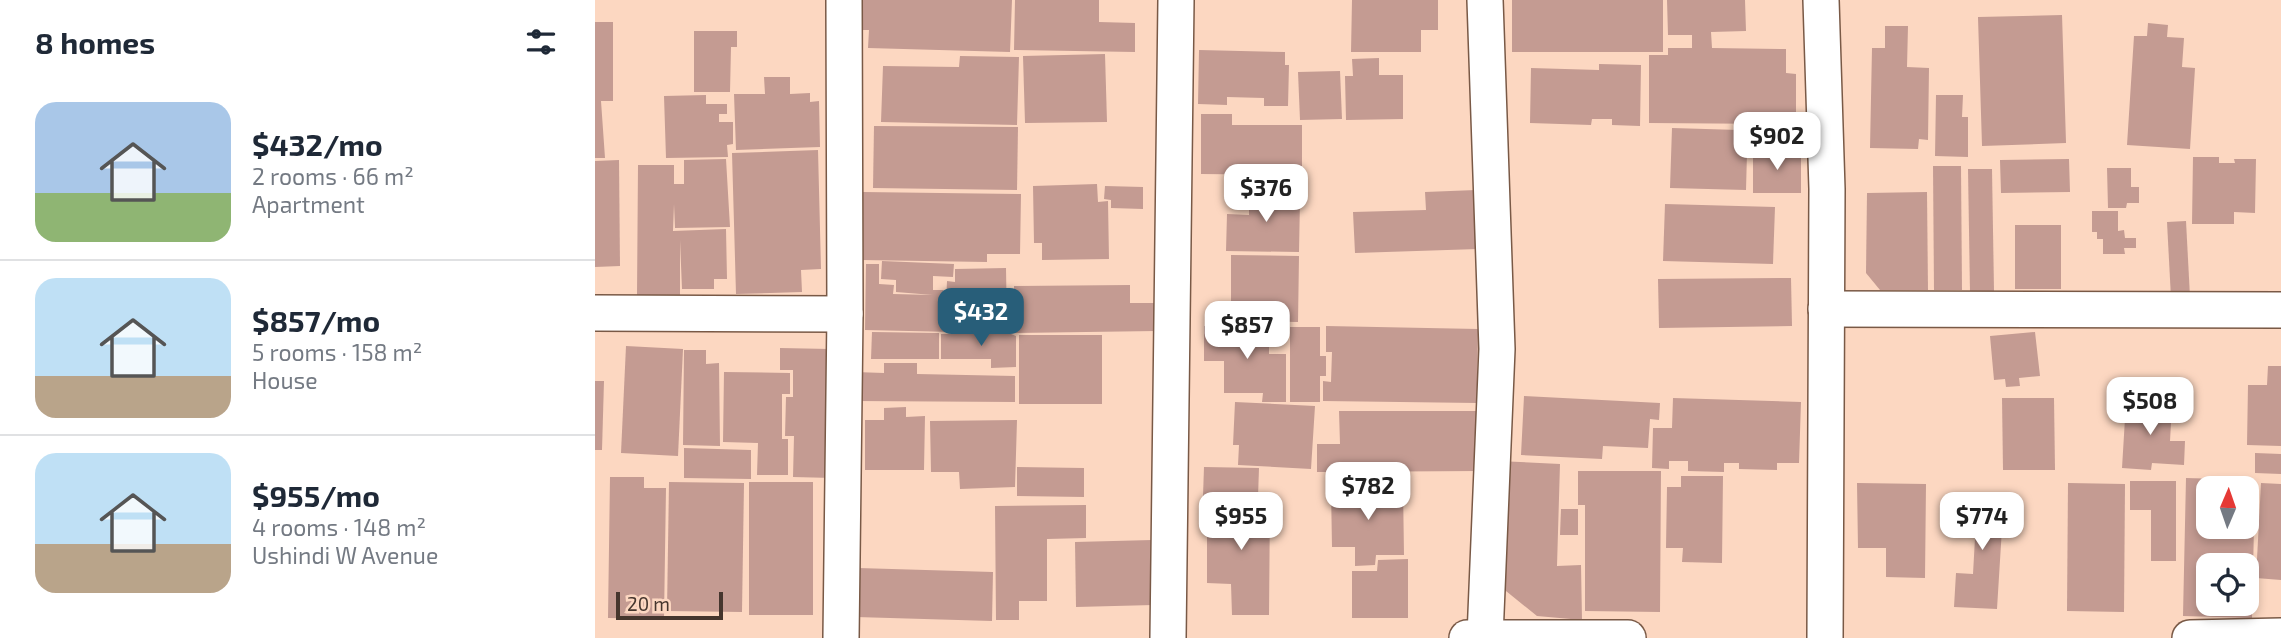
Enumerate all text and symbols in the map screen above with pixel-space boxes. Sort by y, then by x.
icon: filters [522,23,560,61]
text: 8 homes [35,24,155,60]
pin: $902 [1736,113,1818,172]
text: $902 [1750,121,1804,149]
text: $432/mo [252,126,383,162]
icon: home [91,130,175,214]
text: 2 rooms · 66 m² [252,162,414,190]
pin: $376 [1225,164,1307,224]
text: $376 [1240,173,1292,201]
text: Apartment [252,190,365,218]
pin: $432 [940,288,1022,348]
text: $432 [954,297,1008,325]
text: $857/mo [252,302,380,338]
pin: $857 [1206,302,1288,361]
icon: home [91,306,175,390]
text: $857 [1221,310,1273,338]
text: 5 rooms · 158 m² [252,338,422,366]
text: House [252,366,318,394]
pin: $508 [2109,378,2191,437]
text: $508 [2123,386,2177,414]
pin: $782 [1327,462,1409,522]
text: $782 [1341,471,1395,499]
north arrow [2196,476,2259,539]
map controls [2196,476,2259,616]
text: $955/mo [252,477,380,513]
icon: home [91,481,175,565]
pin: $955 [1200,492,1282,552]
pin: $774 [1941,492,2023,552]
text: $955 [1215,501,1267,529]
text: $774 [1956,501,2008,529]
text: 4 rooms · 148 m² [252,513,426,541]
text: Ushindi W Avenue [252,541,438,569]
button: locate [2196,553,2259,616]
scale bar [616,589,723,621]
text: 20 m [627,592,670,615]

